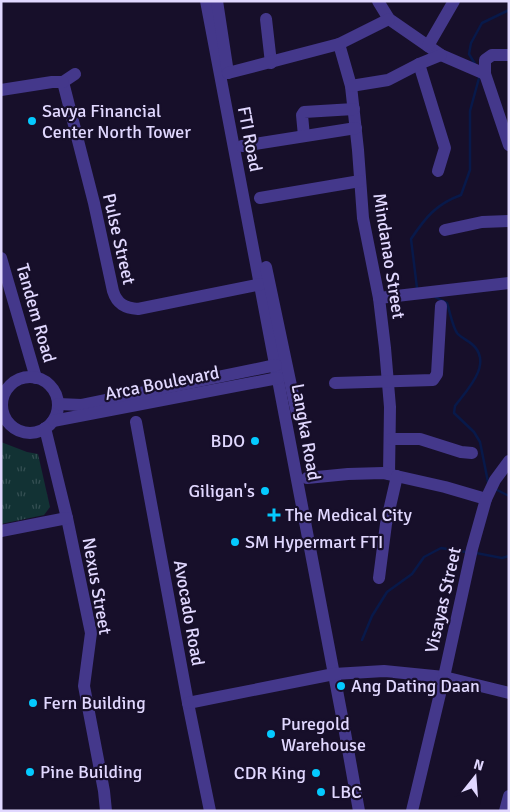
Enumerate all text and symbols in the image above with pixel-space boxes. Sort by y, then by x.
place label: Savya Financial Center North Tower [42,100,191,143]
street label: FTI Road [233,104,267,174]
marker: Savya Financial Center North Tower [26,115,38,127]
street label: Pulse Street [98,191,140,287]
street label: Mindanao Street [368,192,410,320]
street label: Tandem Road [11,261,61,365]
street label: Arca Boulevard [103,361,221,405]
street label: Langka Road [287,382,325,482]
place label: BDO [211,430,245,452]
marker: BDO [249,435,261,447]
place label: Giligan's [188,480,255,502]
marker: Giligan's [259,485,271,497]
place label: The Medical City [285,504,412,526]
marker: The Medical City [267,508,281,522]
place label: SM Hypermart FTI [245,531,383,553]
street label: Nexus Street [78,536,116,636]
marker: SM Hypermart FTI [229,536,241,548]
street label: Visayas Street [420,545,466,655]
street label: Avocado Road [169,558,209,668]
place label: Ang Dating Daan [351,675,480,697]
marker: Ang Dating Daan [335,680,347,692]
place label: Fern Building [43,692,146,714]
marker: Fern Building [27,697,39,709]
place label: Puregold Warehouse [281,713,366,756]
marker: Puregold Warehouse [265,728,277,740]
north arrow [450,752,500,802]
text: N [472,755,486,775]
place label: Pine Building [40,761,142,783]
place label: CDR King [234,762,306,784]
marker: Pine Building [24,766,36,778]
marker: CDR King [310,767,322,779]
place label: LBC [331,781,362,803]
marker: LBC [315,786,327,798]

